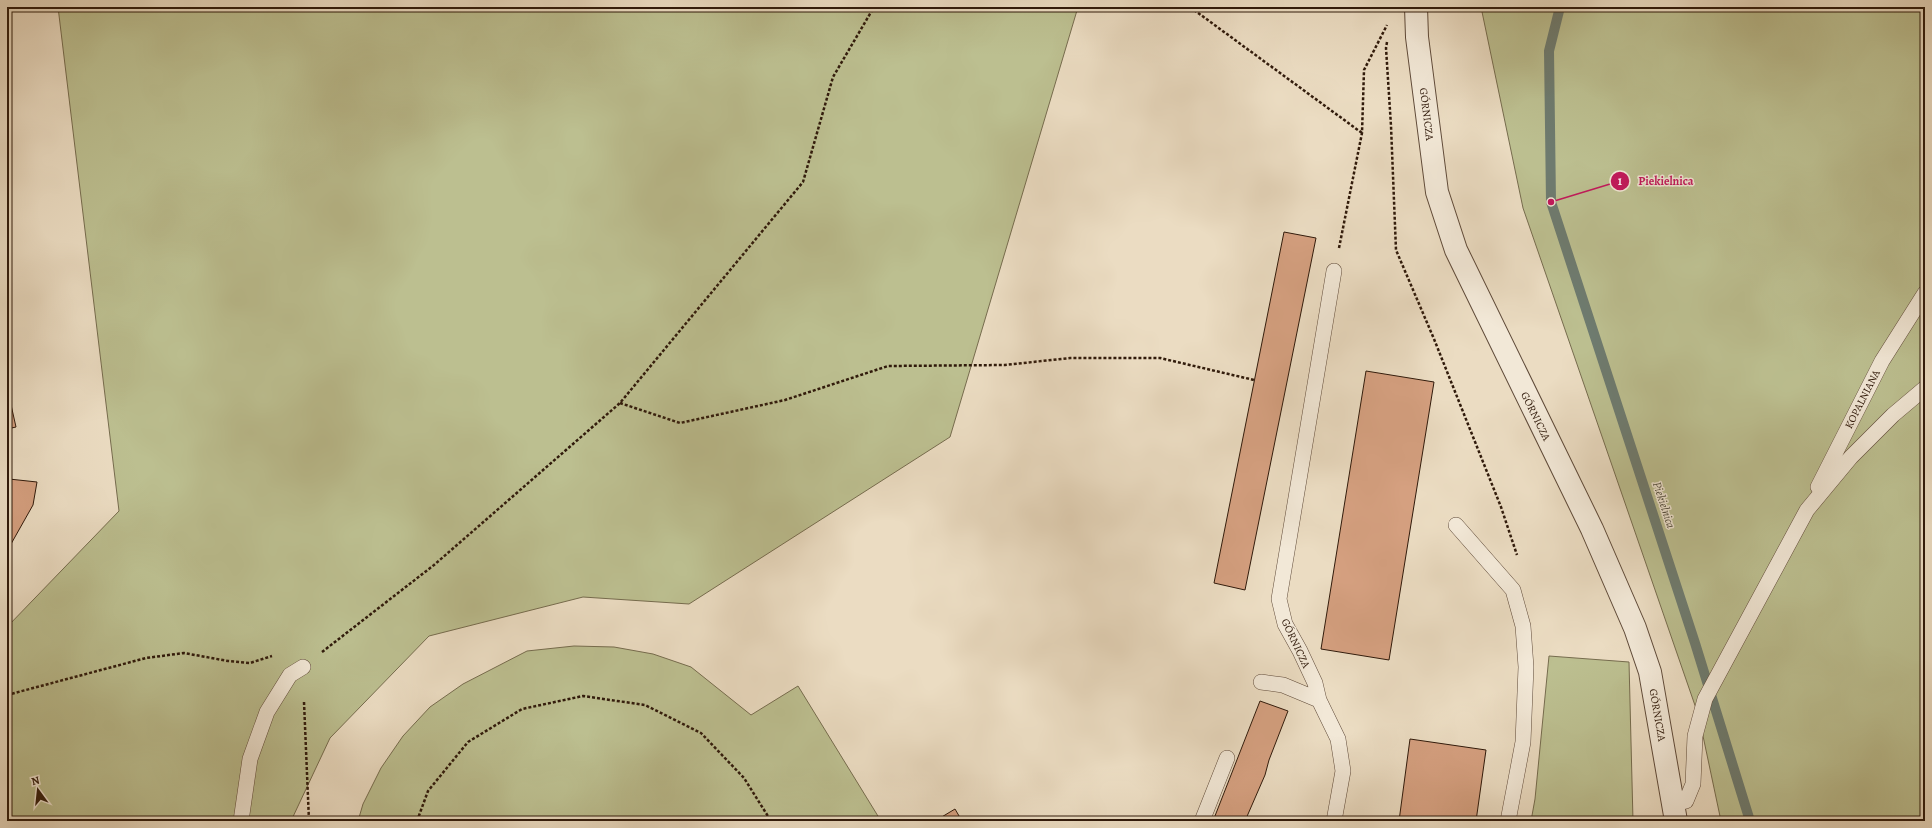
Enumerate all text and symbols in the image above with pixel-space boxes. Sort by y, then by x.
street label: GÓRNICZA [1416,87,1437,142]
callout: Piekielnica [1610,169,1702,193]
text: 1 [1618,173,1623,189]
text: Piekielnica [1638,173,1694,189]
street label: KOPALNIANA [1841,367,1884,431]
street label: GÓRNICZA [1517,389,1554,444]
water label: Piekielnica [1649,480,1679,531]
street label: GÓRNICZA [1278,616,1314,671]
street label: GÓRNICZA [1646,688,1670,743]
north arrow [18,770,58,810]
text: N [30,773,41,789]

